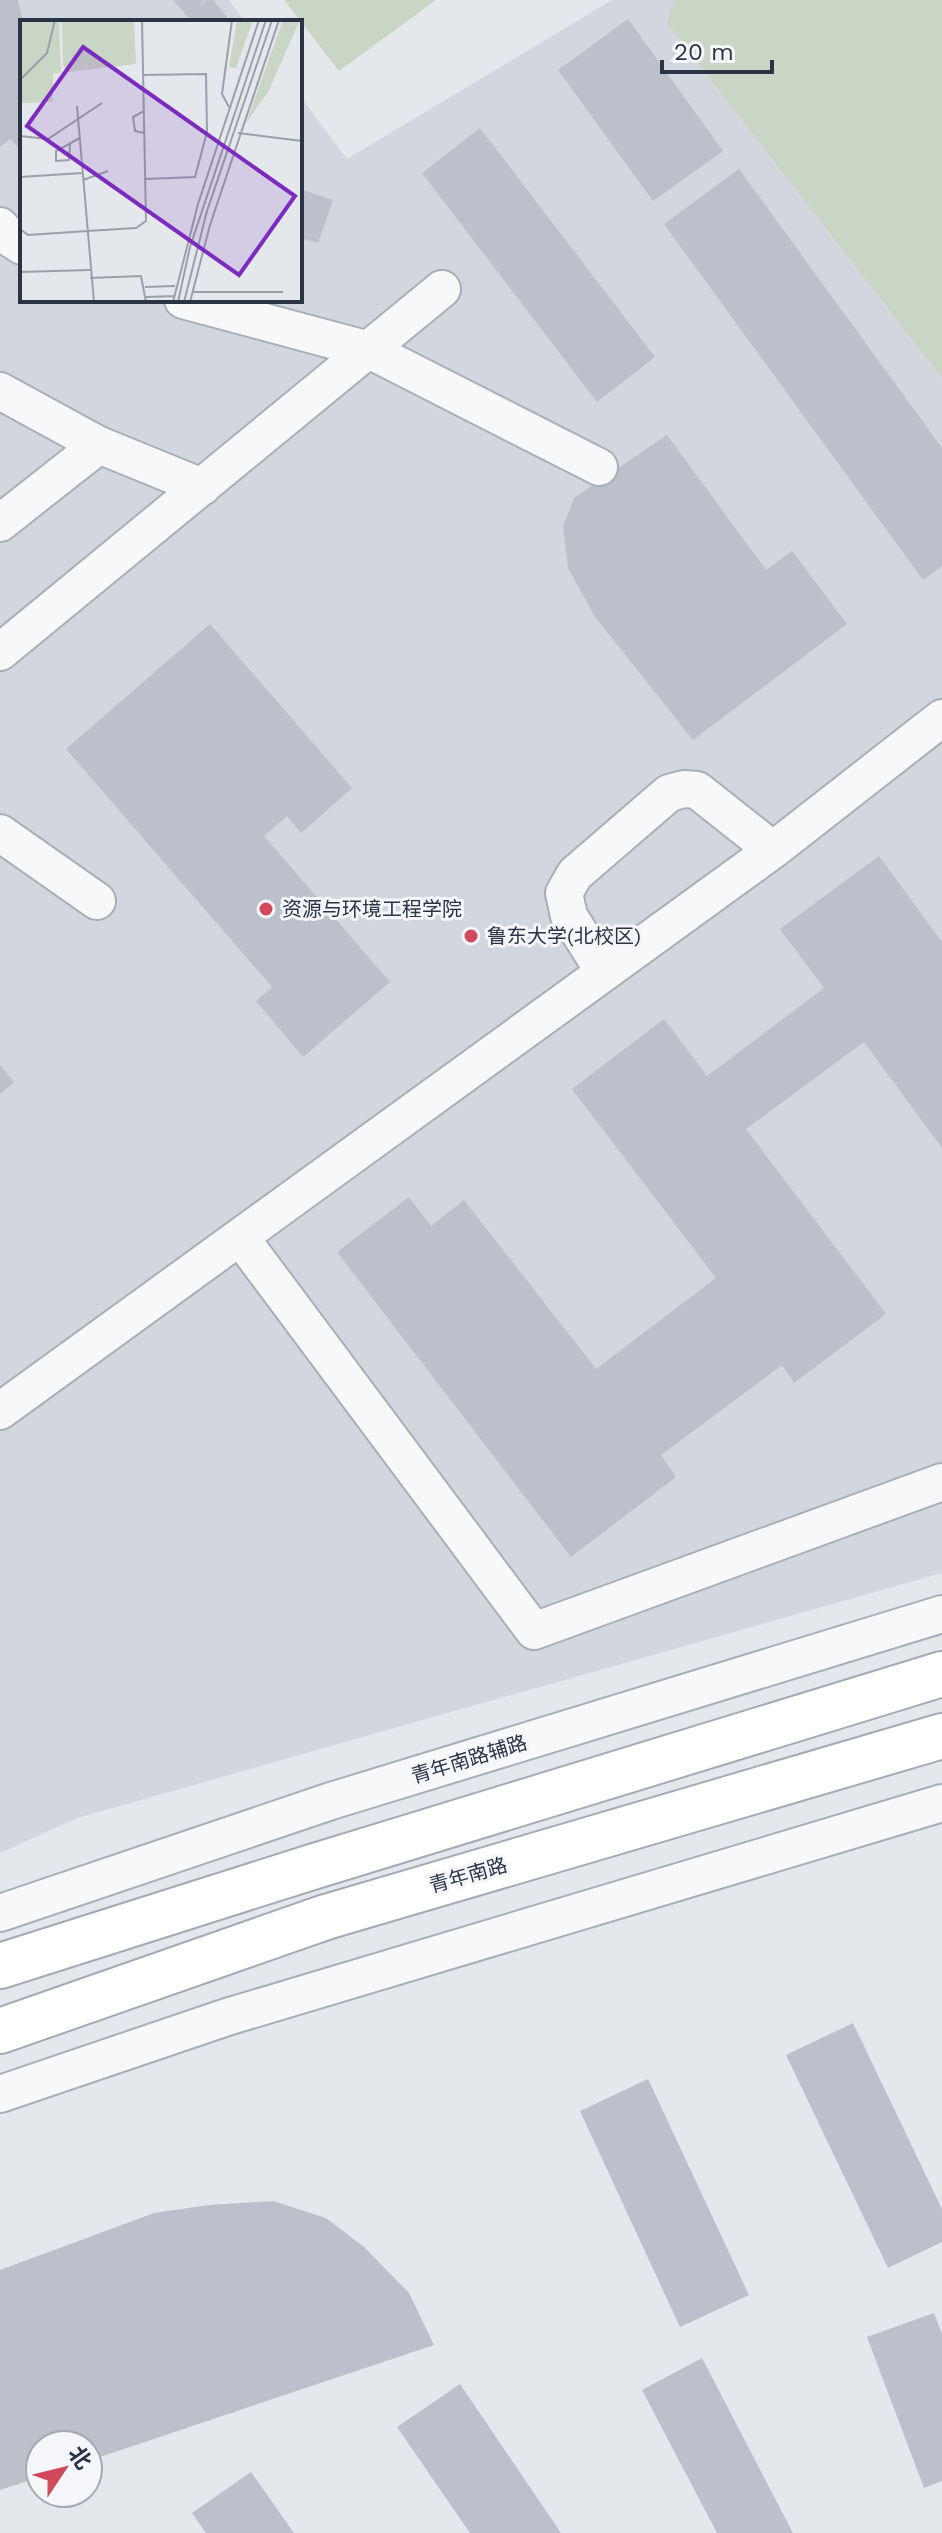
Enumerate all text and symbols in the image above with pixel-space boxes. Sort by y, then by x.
inset map [20,20,302,302]
scale bar [662,24,772,74]
text: 20 m [674,38,734,66]
place label: 资源与环境工程学院 [282,897,462,921]
marker: 资源与环境工程学院 [257,900,275,918]
place label: 鲁东大学(北校区) [487,924,641,948]
marker: 鲁东大学(北校区) [462,927,480,945]
street label: 青年南路辅路 [408,1730,530,1788]
street label: 青年南路 [426,1852,510,1898]
north arrow [24,2429,104,2509]
text: 北 [63,2442,97,2474]

